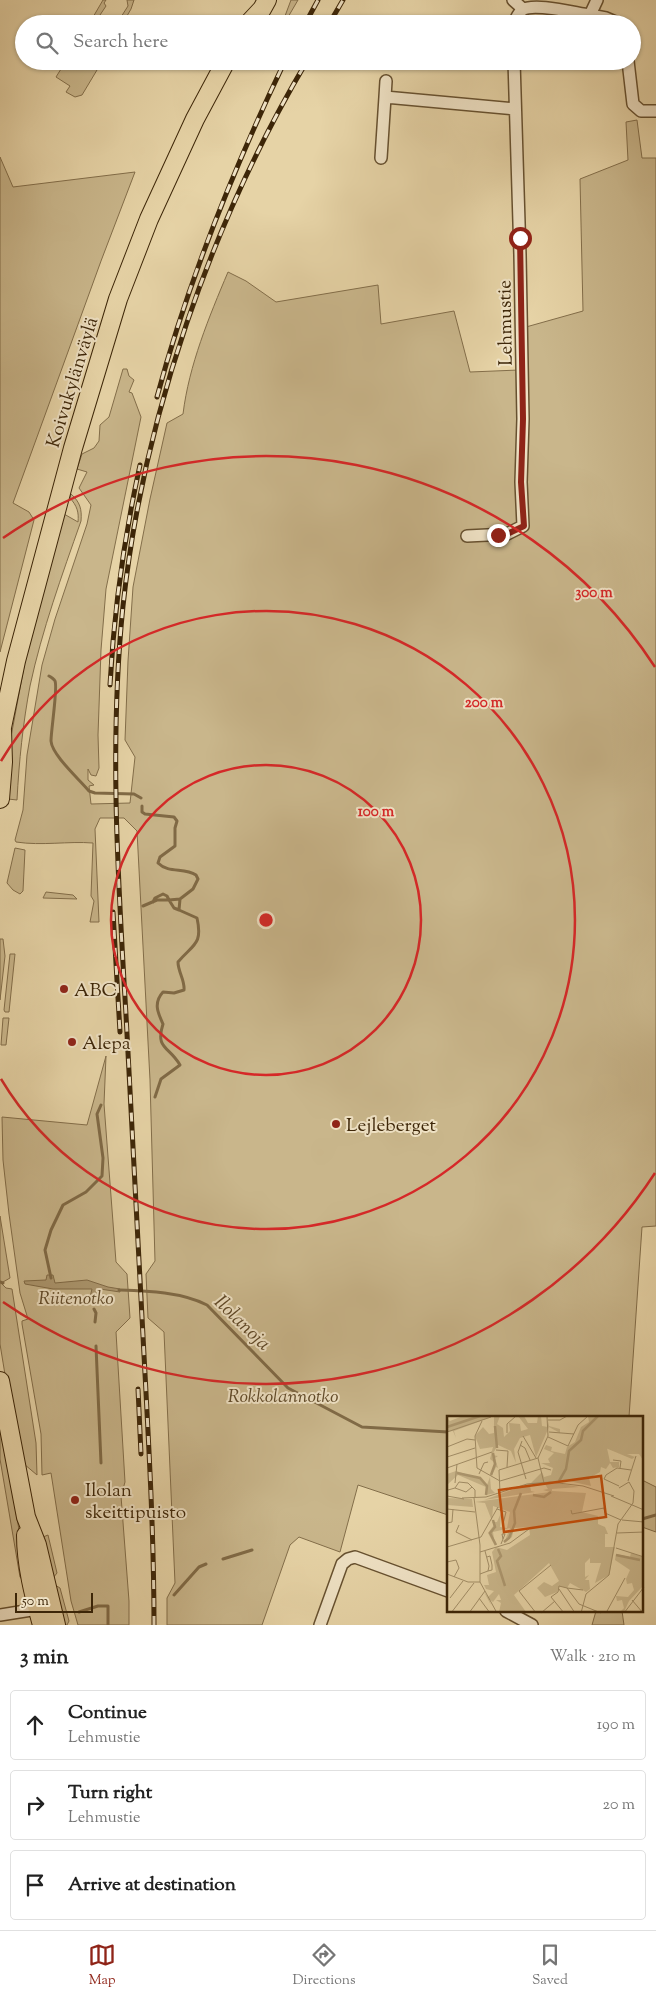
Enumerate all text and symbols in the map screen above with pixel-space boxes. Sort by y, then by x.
search box [15,15,641,70]
icon: search [33,29,61,57]
text: Search here [73,29,168,56]
route start [509,227,532,250]
street label: Lehmustie [492,280,521,366]
street label: Koivukylänväylä [41,314,106,451]
route end [487,524,510,547]
text: 300 m [575,583,613,604]
text: 200 m [465,693,504,714]
text: 100 m [358,802,395,823]
centre of rings [257,911,275,929]
place label: ABC [74,978,117,1005]
marker: ABC [58,983,70,995]
place label: Alepa [82,1031,131,1058]
marker: Alepa [66,1036,78,1048]
place label: Lejleberget [346,1113,437,1140]
marker: Lejleberget [330,1118,342,1130]
park label: Riitenotko [38,1286,114,1313]
water label: Ilolanoja [206,1289,276,1358]
park label: Rokkolannotko [228,1384,338,1411]
inset map [447,1416,644,1612]
place label: Ilolan skeittipuisto [85,1478,186,1527]
marker: Ilolan skeittipuisto [69,1494,81,1506]
scale bar [15,1590,92,1613]
text: 50 m [22,1592,49,1612]
text: 3 min [20,1643,69,1673]
text: Walk · 210 m [550,1646,636,1669]
text: Continue [68,1700,147,1727]
icon: ahead [21,1711,49,1739]
text: 190 m [597,1714,635,1737]
text: Lehmustie [68,1727,140,1750]
text: Turn right [68,1780,152,1807]
icon: right [21,1791,49,1819]
text: 20 m [602,1794,635,1817]
text: Lehmustie [68,1807,140,1830]
icon: arrive [21,1871,49,1899]
text: Arrive at destination [68,1872,236,1899]
tab: Map [88,1941,116,1991]
tab: Directions [292,1941,356,1991]
tab: Saved [532,1941,568,1991]

